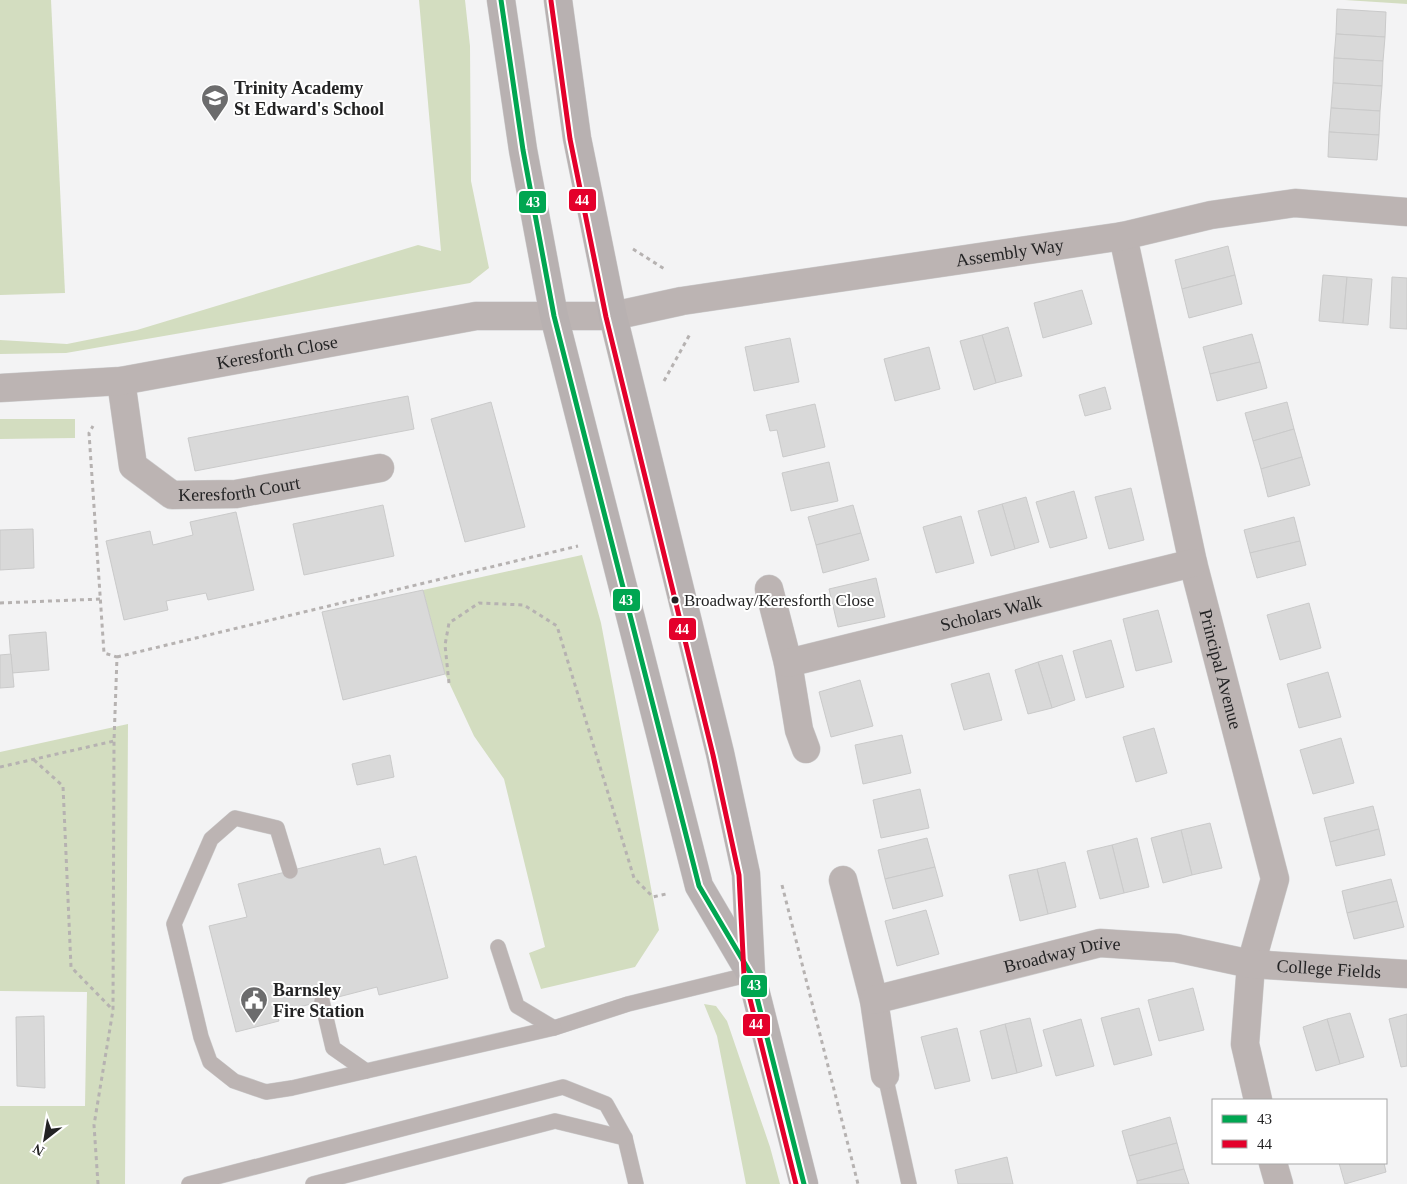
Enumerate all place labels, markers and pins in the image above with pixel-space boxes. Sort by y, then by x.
place label: Trinity Academy St Edward's School [234,78,384,119]
school or university icon: Trinity Academy St Edward's School [200,83,230,122]
place label: Broadway/Keresforth Close [684,591,874,610]
marker: Broadway/Keresforth Close [670,595,680,605]
place label: Barnsley Fire Station [273,980,364,1021]
public building icon: Barnsley Fire Station [239,985,269,1024]

